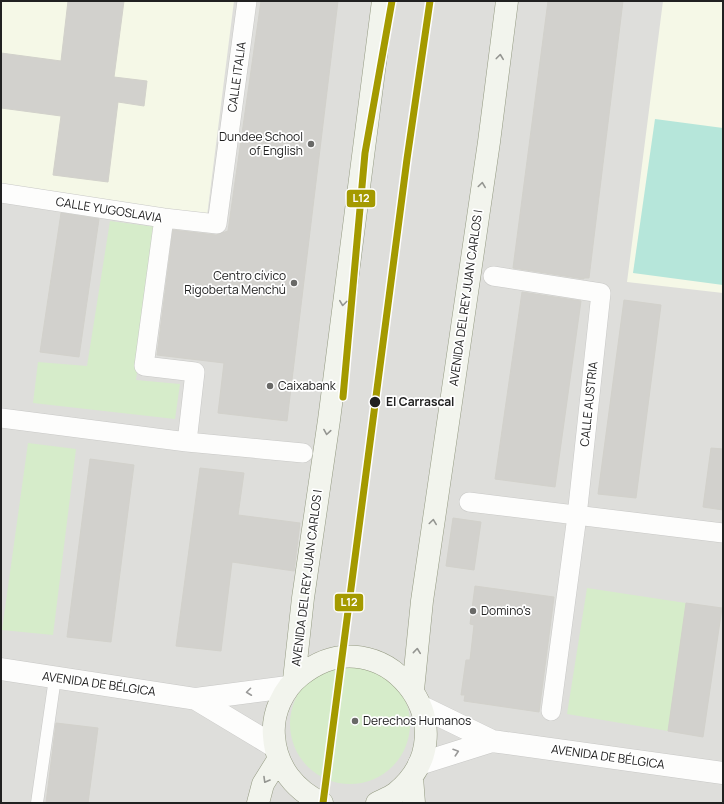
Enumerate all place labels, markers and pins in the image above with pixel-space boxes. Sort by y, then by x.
place label: Dundee School of English [219,128,303,159]
marker: Dundee School of English [306,139,316,149]
place label: Centro cívico Rigoberta Menchú [184,267,286,298]
marker: Centro cívico Rigoberta Menchú [289,278,299,288]
place label: Caixabank [278,377,337,394]
marker: Caixabank [265,381,275,391]
place label: El Carrascal [386,393,454,410]
marker: El Carrascal [368,395,382,409]
place label: Domino's [481,602,531,619]
marker: Domino's [468,606,478,616]
place label: Derechos Humanos [363,712,471,729]
marker: Derechos Humanos [350,716,360,726]

